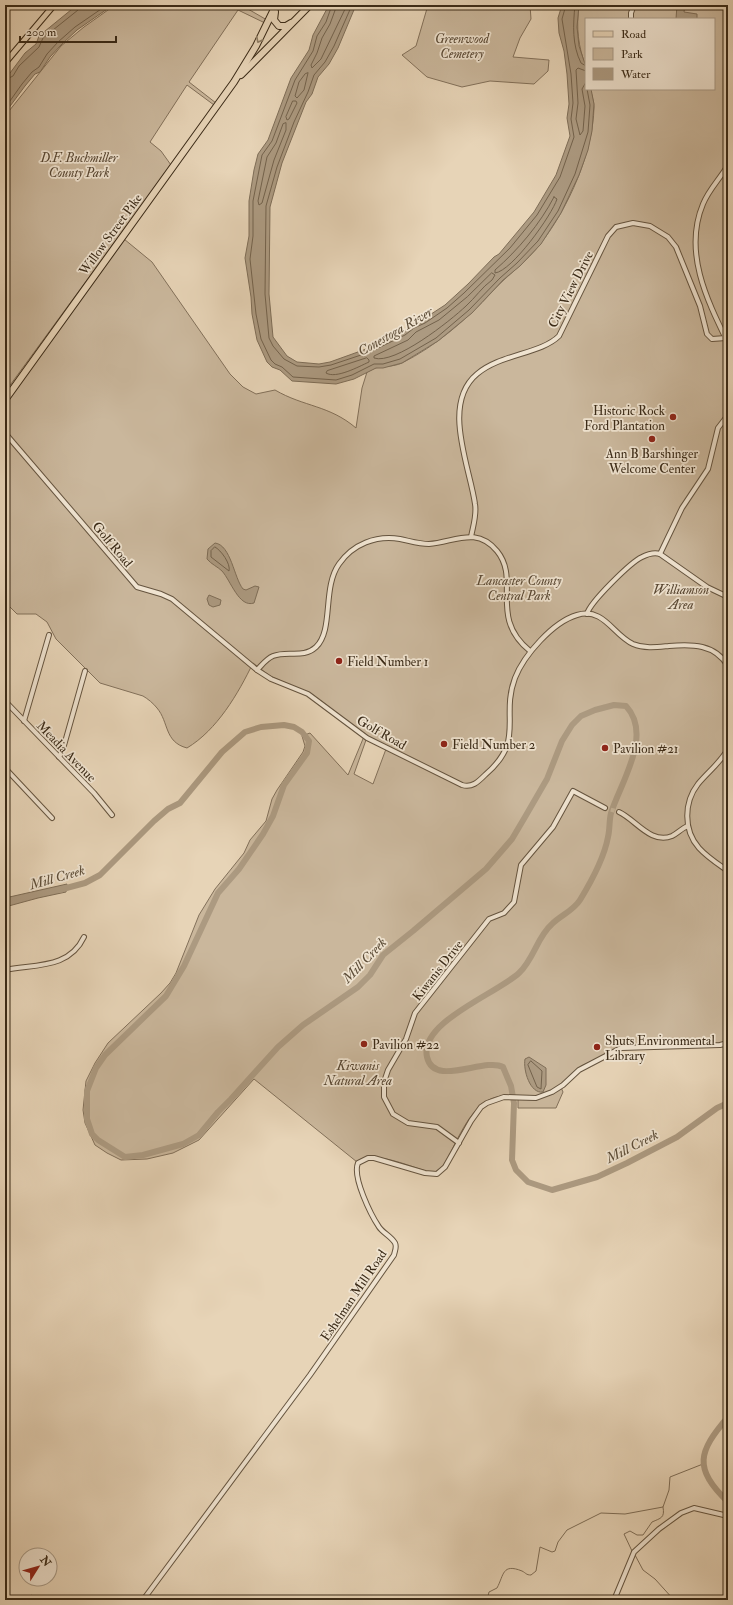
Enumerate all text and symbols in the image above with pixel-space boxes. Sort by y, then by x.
scale bar [20,18,116,44]
legend [585,18,715,90]
text: 200 m [26,25,57,40]
text: Road [621,27,646,42]
park label: Greenwood Cemetery [435,31,490,62]
one-way arrow [256,36,264,43]
text: Park [621,47,643,62]
text: Water [620,67,651,82]
park label: D.F. Buchmiller County Park [39,150,119,181]
street label: Willow Street Pike [75,190,146,279]
street label: City View Drive [545,248,598,331]
water label: Conestoga River [355,303,436,360]
place label: Historic Rock Ford Plantation [584,403,666,434]
marker: Historic Rock Ford Plantation [668,412,678,422]
marker: Ann B Barshinger Welcome Center [647,434,657,444]
place label: Ann B Barshinger Welcome Center [605,446,698,477]
street label: Golf Road [89,519,136,571]
park label: Lancaster County Central Park [476,573,562,604]
park label: Williamson Area [653,582,709,613]
place label: Field Number 1 [347,654,429,670]
marker: Field Number 1 [334,656,344,666]
street label: Golf Road [354,712,410,754]
street label: Meadia Avenue [33,718,100,786]
place label: Field Number 2 [452,737,536,753]
marker: Field Number 2 [439,739,449,749]
place label: Pavilion #21 [613,741,679,757]
marker: Pavilion #21 [600,743,610,753]
water label: Mill Creek [27,861,87,894]
water label: Mill Creek [338,934,390,987]
street label: Kiwanis Drive [409,937,467,1004]
place label: Shuts Environmental Library [605,1033,715,1065]
place label: Pavilion #22 [372,1037,440,1053]
marker: Pavilion #22 [359,1039,369,1049]
marker: Shuts Environmental Library [592,1042,602,1052]
park label: Kiwanis Natural Area [323,1058,392,1089]
water label: Mill Creek [602,1126,662,1167]
street label: Eshelman Mill Road [317,1246,391,1344]
north arrow [18,1547,58,1587]
text: N [37,1553,54,1570]

